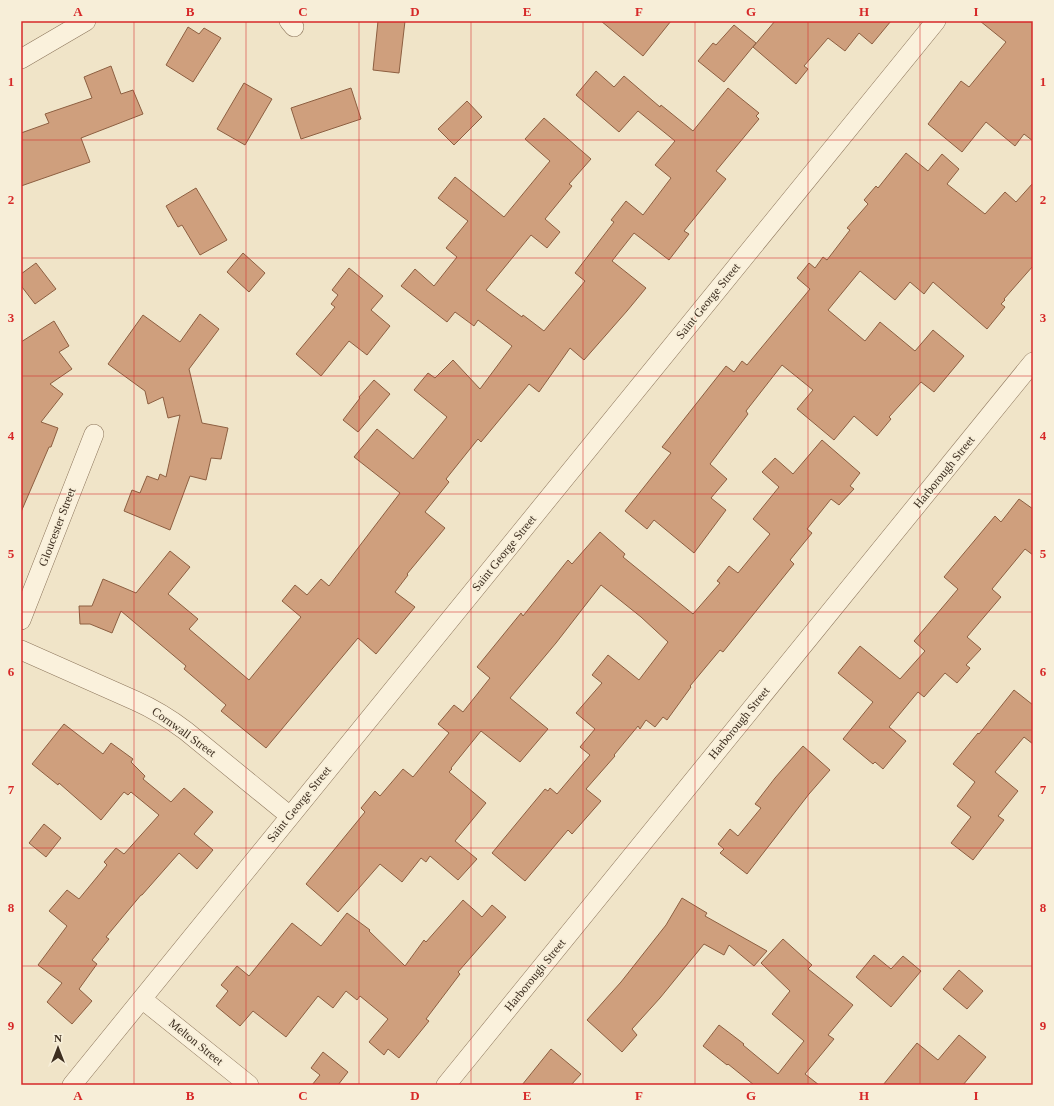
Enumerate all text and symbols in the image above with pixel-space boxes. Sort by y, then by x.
text: A [73,4,83,19]
text: B [186,4,195,19]
text: C [298,4,308,19]
text: D [410,4,420,19]
text: E [523,4,531,19]
text: F [635,4,643,19]
text: G [746,4,756,19]
text: H [859,4,869,19]
text: I [973,4,979,19]
text: 1 [8,74,14,89]
text: 1 [1040,74,1046,89]
text: 2 [8,192,14,207]
text: 2 [1040,192,1046,207]
street label: Saint George Street [673,260,743,342]
text: 3 [8,310,15,325]
text: 3 [1040,310,1047,325]
text: 4 [8,428,15,443]
text: 4 [1040,428,1047,443]
street label: Harborough Street [911,433,978,511]
street label: Gloucester Street [36,485,79,568]
street label: Saint George Street [469,512,539,594]
text: 5 [8,546,15,561]
text: 5 [1040,546,1047,561]
text: 6 [8,664,15,679]
text: 6 [1040,664,1047,679]
street label: Harborough Street [706,684,773,762]
street label: Cornwall Street [149,704,219,760]
street label: Saint George Street [264,763,334,845]
text: 7 [8,782,15,797]
text: 7 [1040,782,1047,797]
text: 8 [8,900,15,915]
text: 8 [1040,900,1047,915]
street label: Harborough Street [502,936,569,1014]
street label: Melton Street [166,1016,226,1069]
text: 9 [8,1018,15,1033]
text: 9 [1040,1018,1047,1033]
north arrow [38,1028,78,1068]
text: N [54,1032,62,1044]
text: A [73,1088,83,1103]
text: B [186,1088,195,1103]
text: C [298,1088,308,1103]
text: D [410,1088,420,1103]
text: E [523,1088,531,1103]
text: F [635,1088,643,1103]
text: G [746,1088,756,1103]
text: H [859,1088,869,1103]
text: I [973,1088,979,1103]

